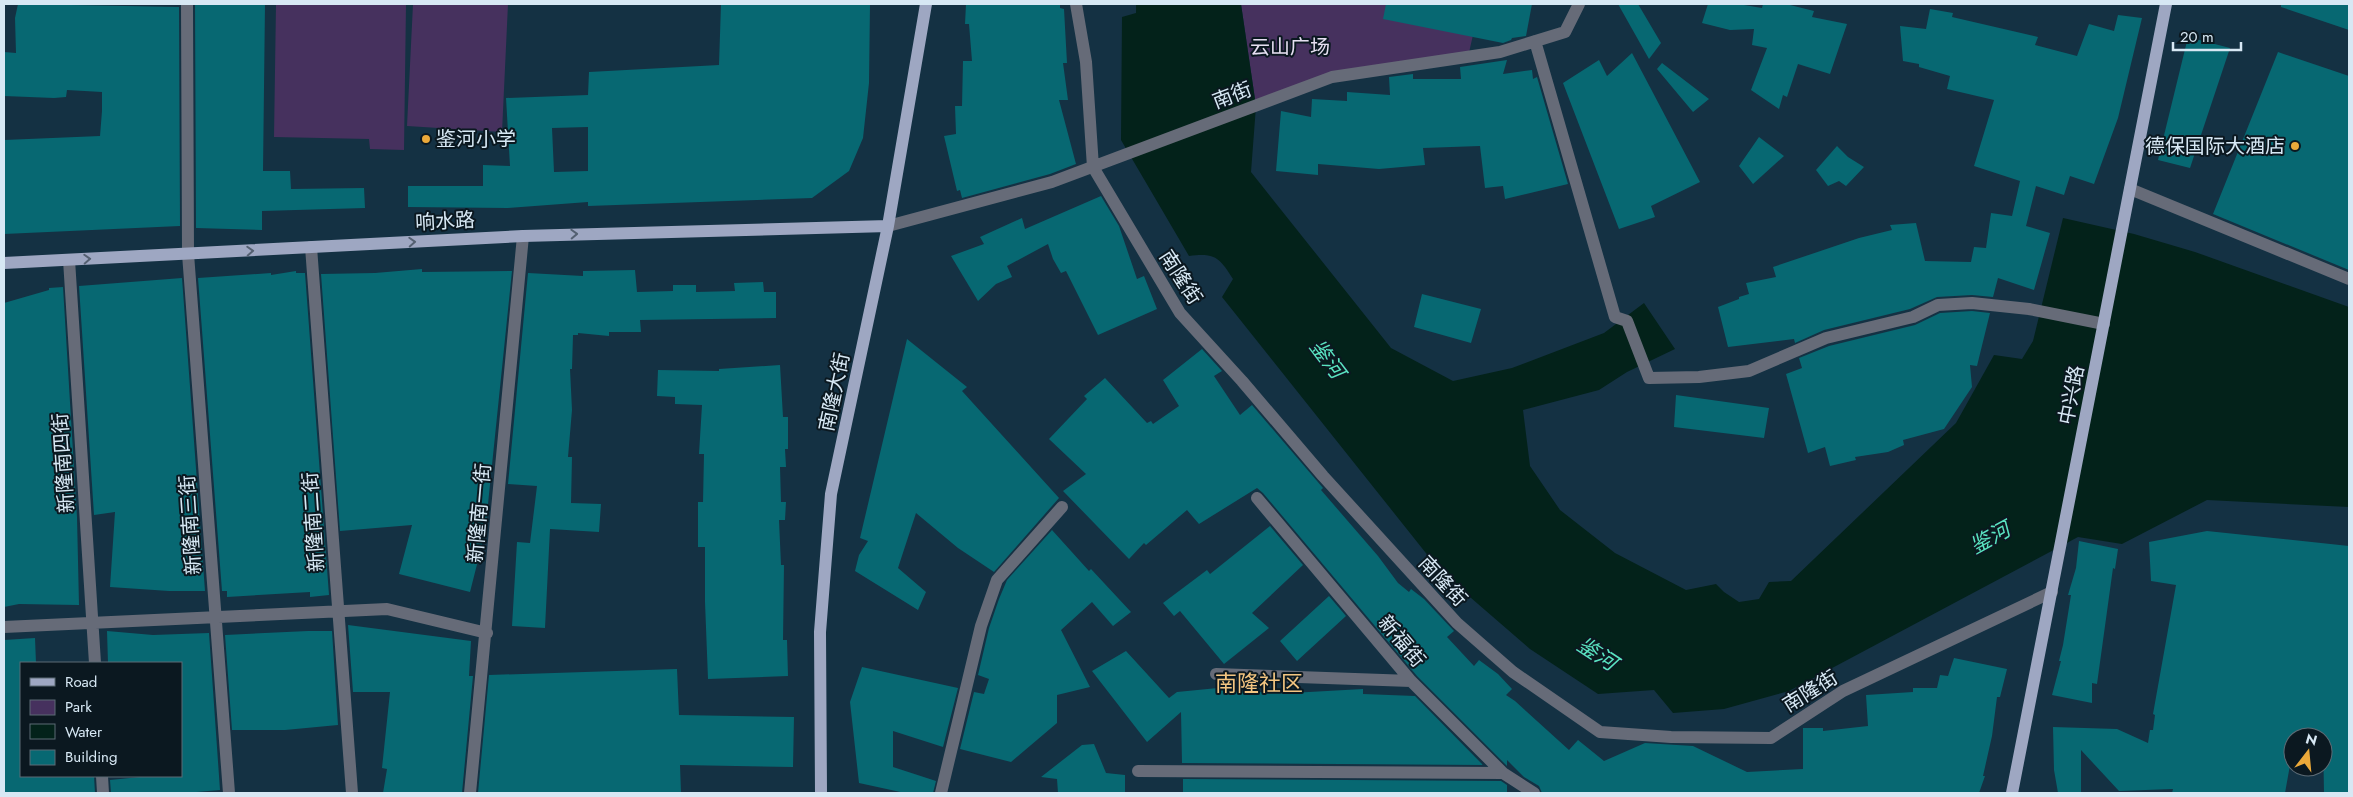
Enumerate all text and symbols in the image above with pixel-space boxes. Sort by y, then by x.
scale bar [2173,20,2240,52]
text: 20 m [2180,26,2214,48]
park label: 云山广场 [1250,33,1330,62]
street label: 南街 [1208,75,1256,116]
place label: 鉴河小学 [436,125,516,154]
place label: 德保国际大酒店 [2145,132,2285,161]
marker: 鉴河小学 [420,133,432,145]
marker: 德保国际大酒店 [2289,140,2301,152]
street label: 响水路 [414,205,476,238]
one-way arrow [571,229,579,240]
one-way arrow [408,236,416,247]
street label: 南隆街 [1152,244,1209,310]
one-way arrow [246,245,254,256]
one-way arrow [84,253,92,264]
water label: 鉴河 [1302,333,1354,388]
street label: 南隆大街 [812,350,857,434]
street label: 中兴路 [2052,363,2091,427]
street label: 新隆南四街 [46,412,81,514]
street label: 新隆南一街 [461,462,498,564]
street label: 新隆南二街 [296,471,331,573]
street label: 新隆南三街 [173,474,208,576]
water label: 鉴河 [1964,513,2019,561]
street label: 南隆街 [1412,550,1474,613]
street label: 新福街 [1371,609,1432,674]
water label: 鉴河 [1571,630,1626,680]
legend [20,662,182,777]
street label: 南隆街 [1777,663,1843,720]
district label: 南隆社区 [1215,667,1303,699]
text: Road [65,671,97,693]
text: Park [65,696,92,718]
text: Water [65,721,103,743]
north arrow [2283,727,2333,777]
text: N [2303,728,2320,751]
text: Building [65,746,117,768]

